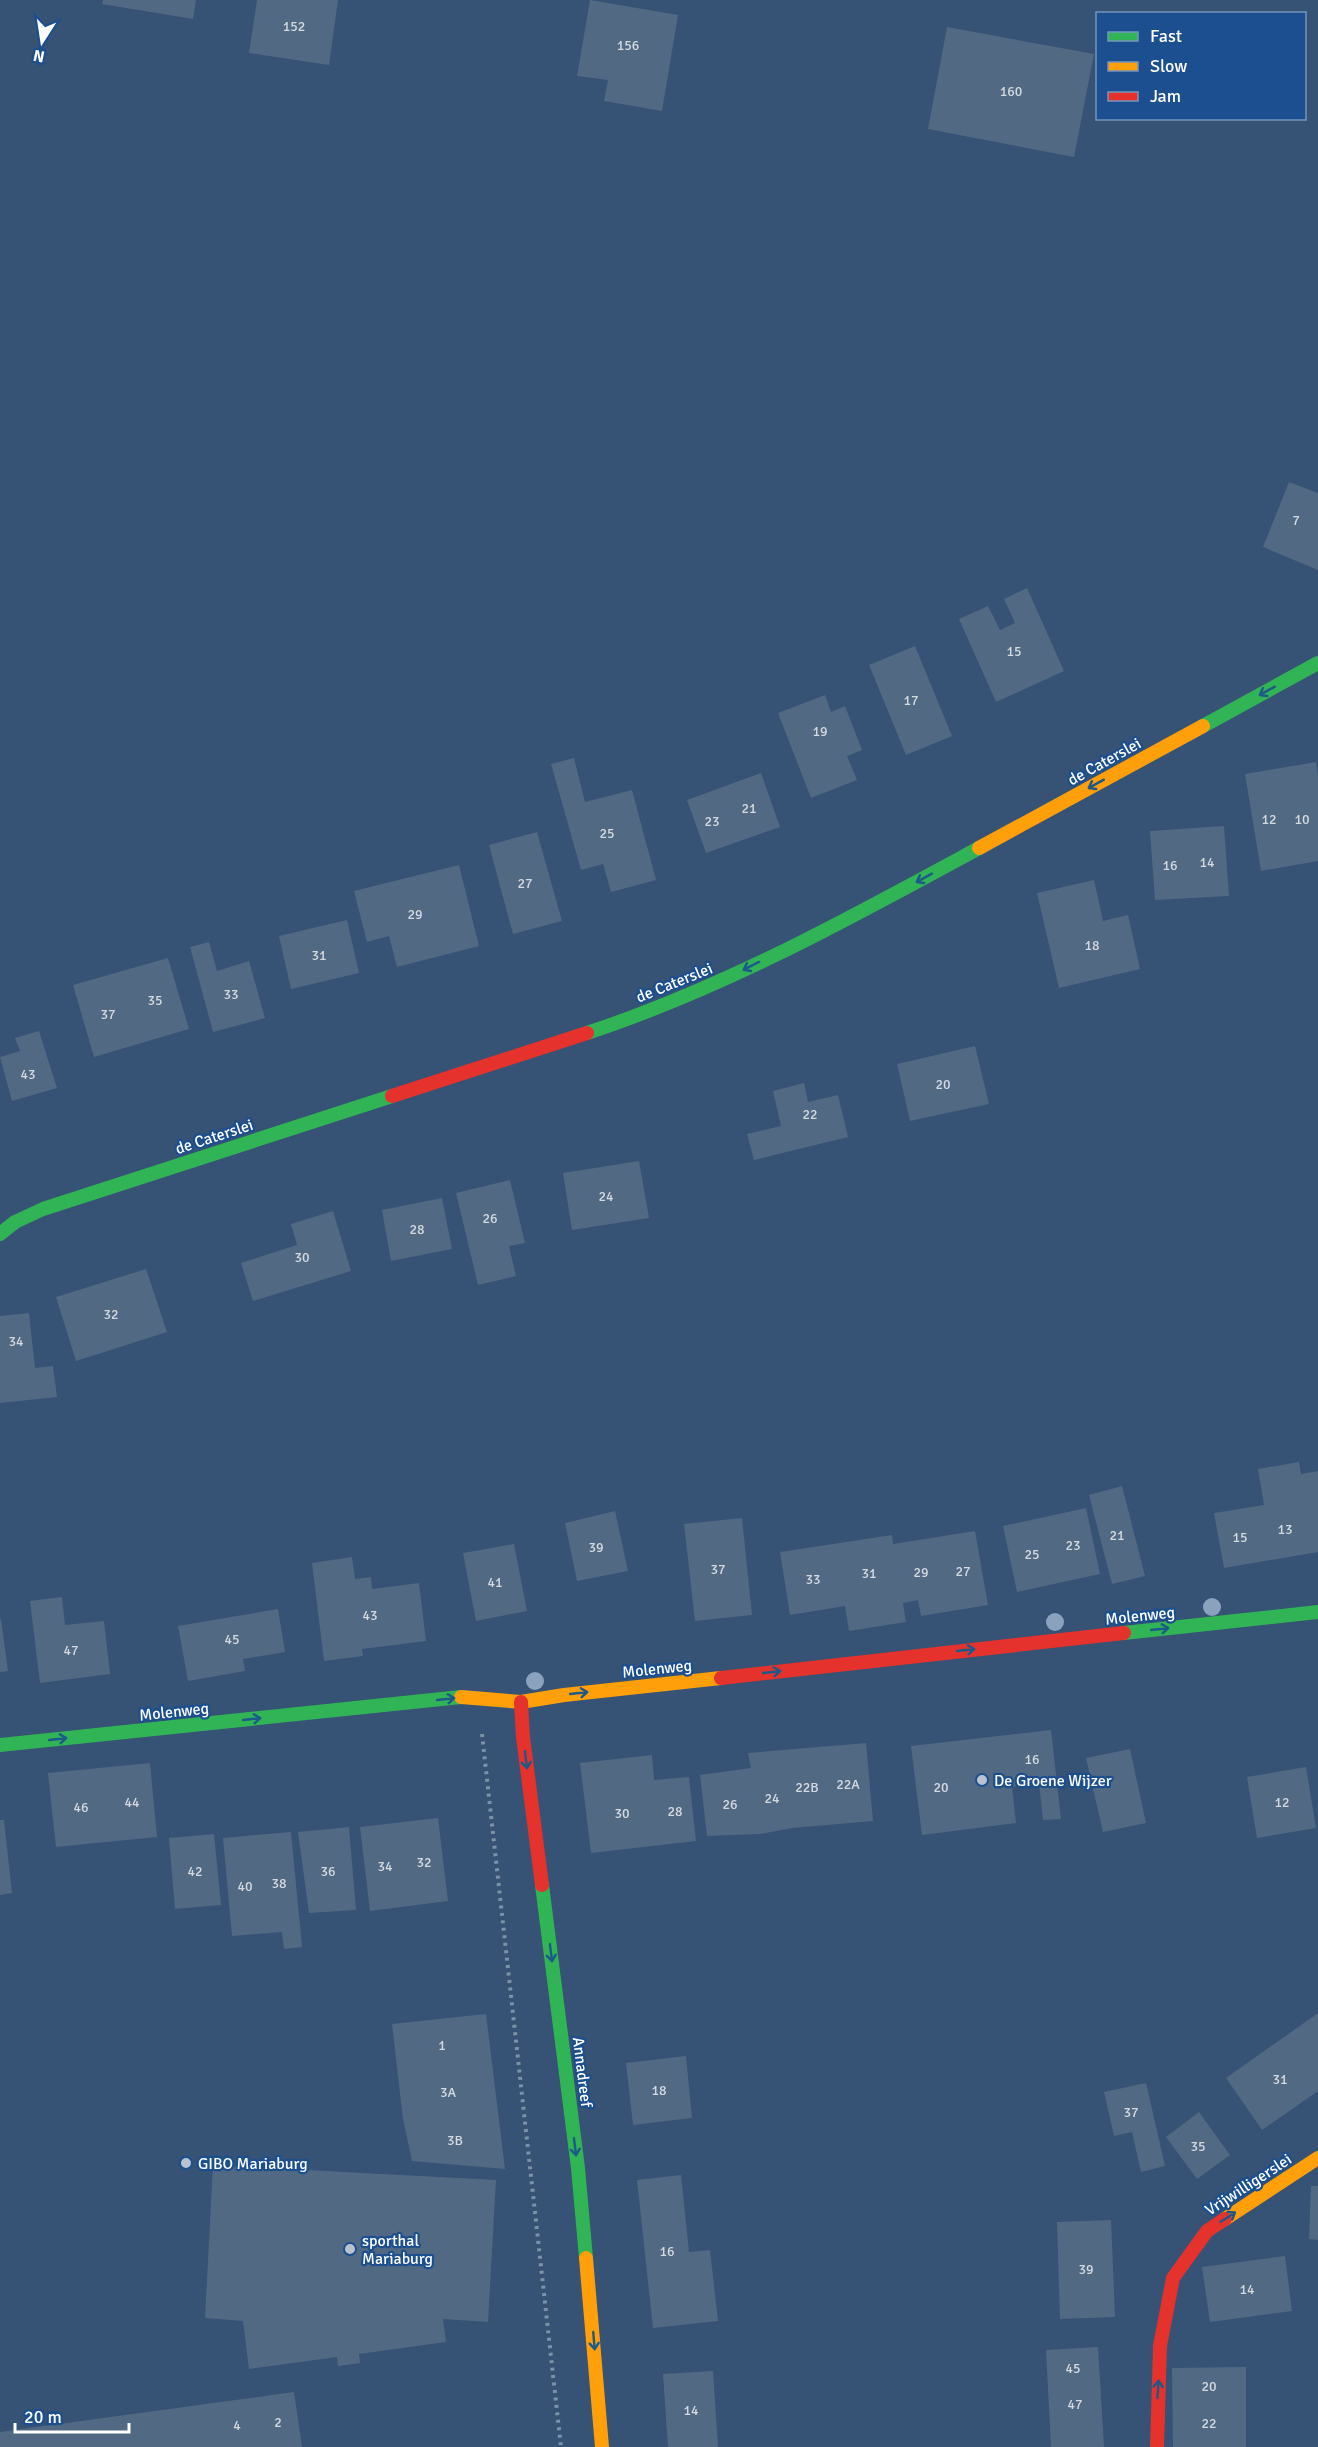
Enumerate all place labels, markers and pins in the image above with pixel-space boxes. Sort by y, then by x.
place label: De Groene Wijzer [994,1771,1112,1791]
marker: De Groene Wijzer [975,1773,989,1787]
place label: GIBO Mariaburg [198,2154,308,2174]
marker: GIBO Mariaburg [179,2156,193,2170]
place label: sporthal Mariaburg [362,2231,433,2269]
marker: sporthal Mariaburg [343,2242,357,2256]

